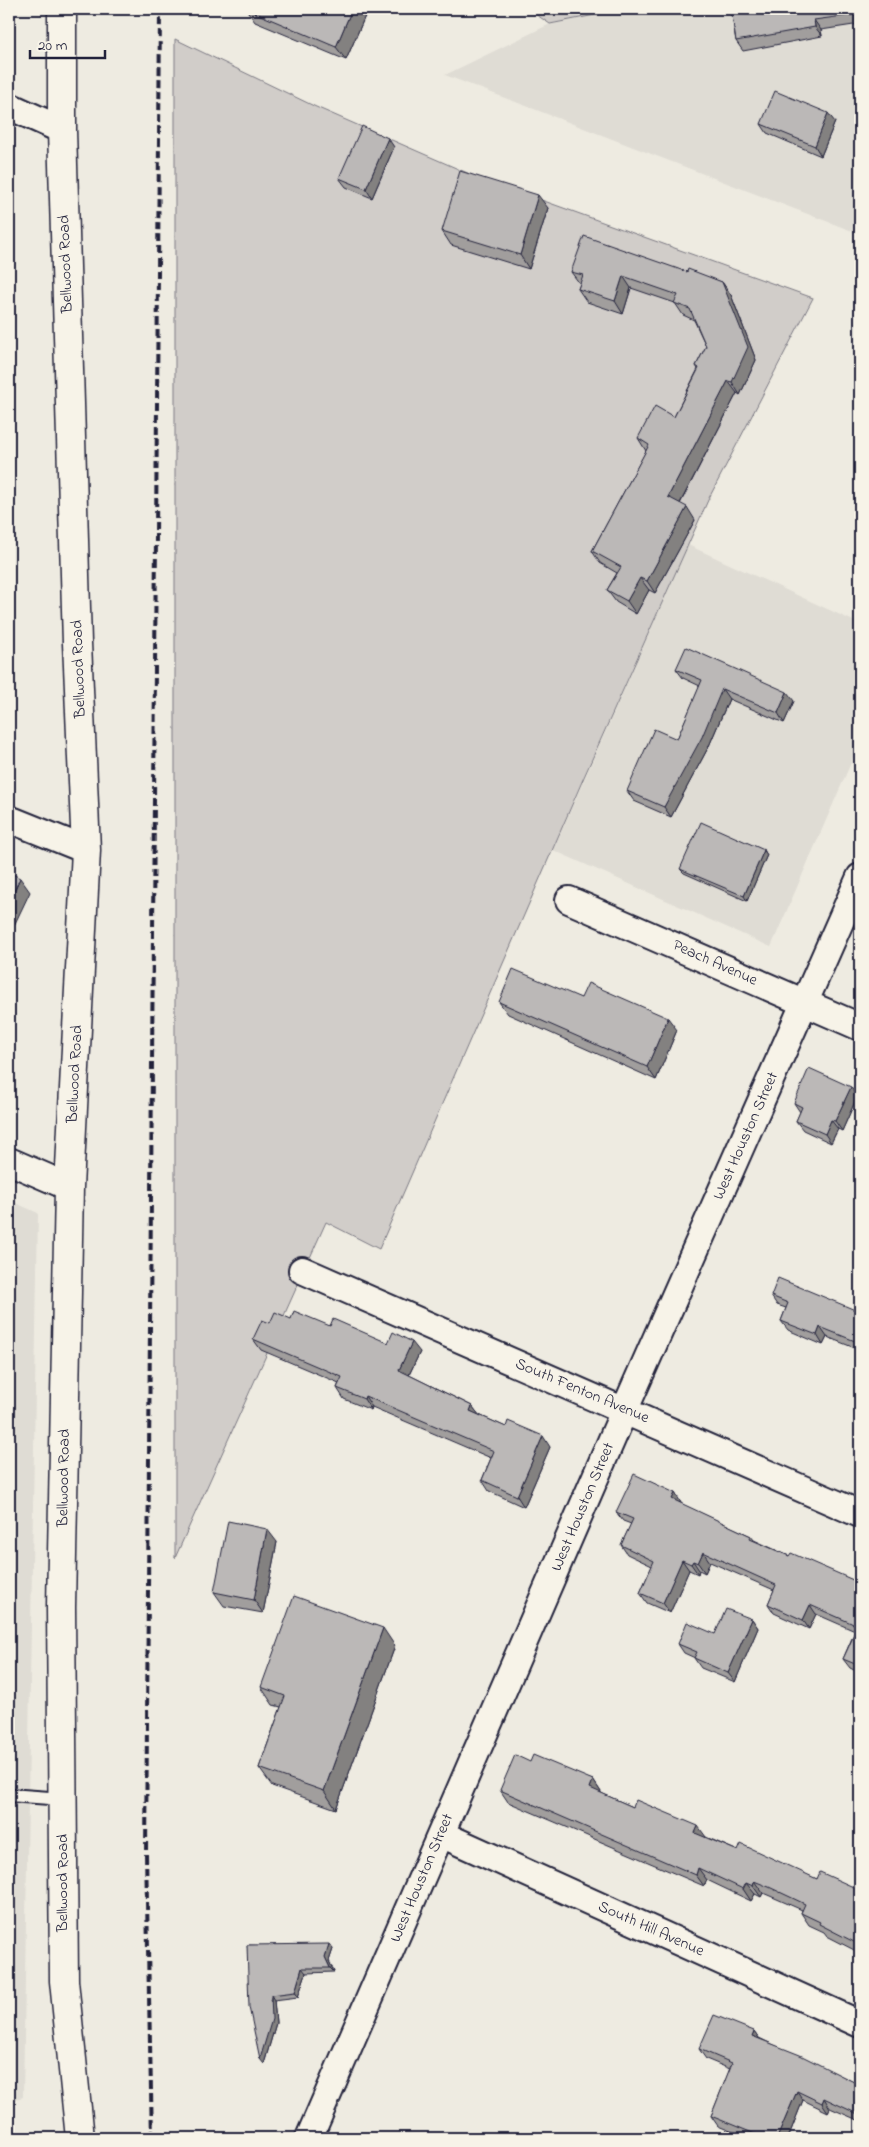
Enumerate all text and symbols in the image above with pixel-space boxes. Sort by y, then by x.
scale bar [30,28,105,60]
text: 20 m [38,35,68,57]
street label: Bellwood Road [52,215,80,314]
street label: Bellwood Road [65,620,93,719]
street label: Peach Avenue [669,934,762,993]
street label: Bellwood Road [60,1024,90,1125]
street label: West Houston Street [707,1068,785,1204]
street label: South Fenton Avenue [511,1352,654,1430]
street label: Bellwood Road [51,1429,77,1528]
street label: West Houston Street [545,1438,621,1575]
street label: West Houston Street [384,1809,460,1946]
street label: Bellwood Road [51,1834,75,1933]
street label: South Hill Avenue [594,1895,709,1963]

